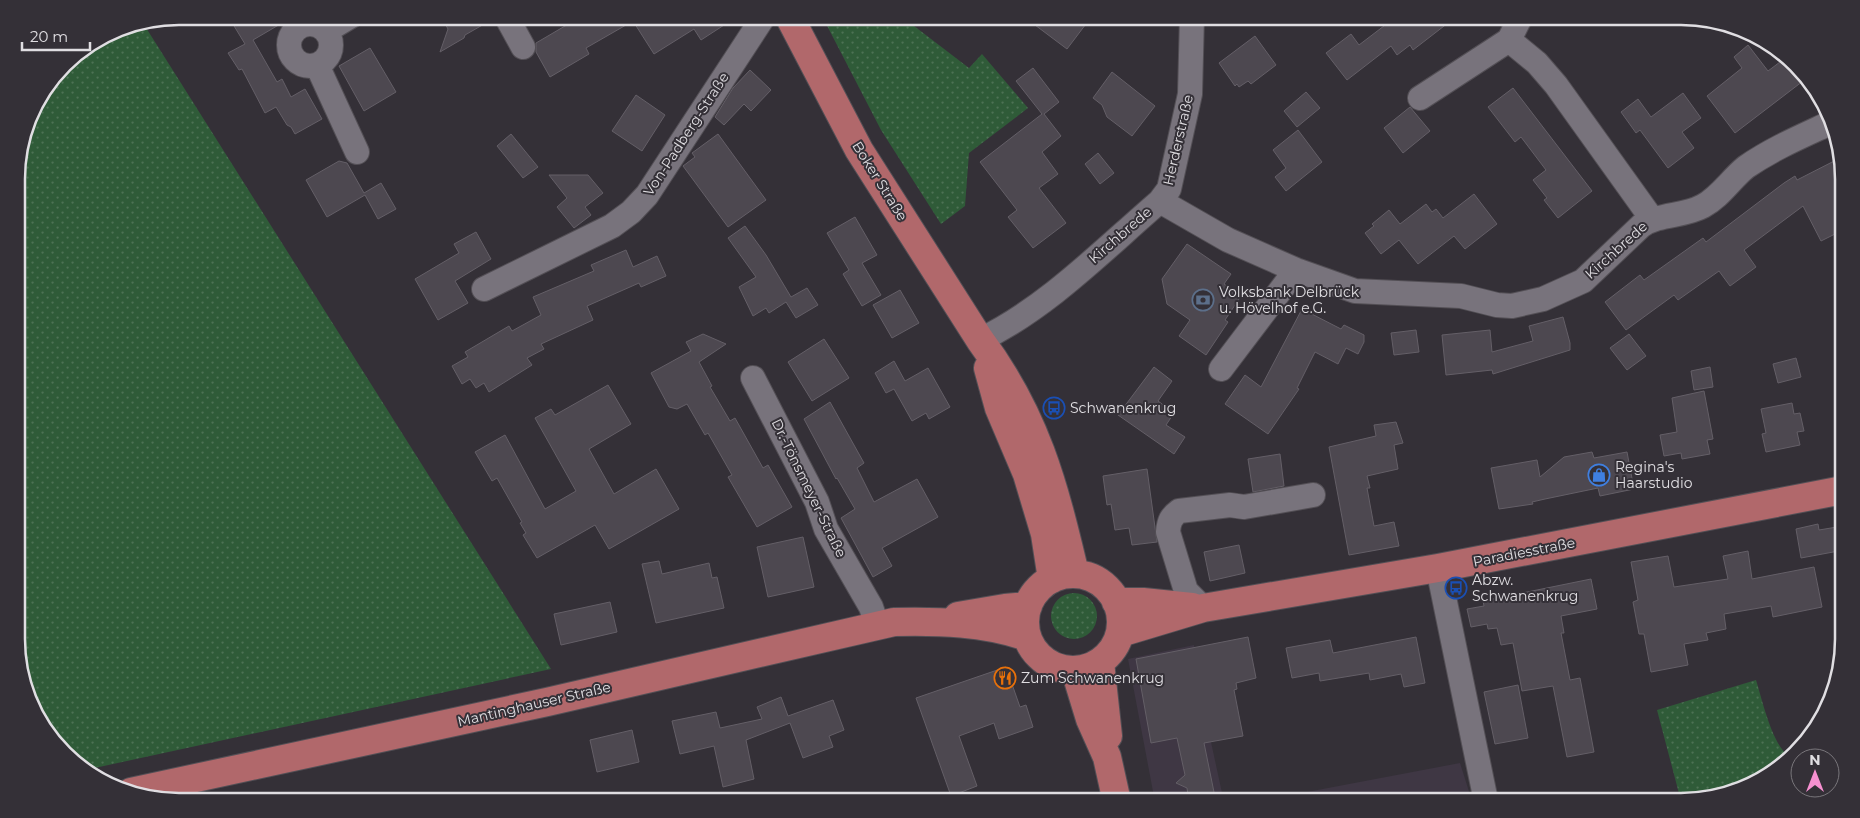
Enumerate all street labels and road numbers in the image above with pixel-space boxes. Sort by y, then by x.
street label: Von-Padberg-Straße [639,69,733,199]
street label: Herderstraße [1159,93,1197,187]
street label: Boker Straße [848,138,912,224]
street label: Kirchbrede [1085,203,1155,267]
street label: Kirchbrede [1581,217,1651,283]
street label: Dr.-Tönsmeyer-Straße [768,416,850,560]
street label: Paradiesstraße [1471,533,1577,571]
street label: Mantinghauser Straße [456,678,612,730]

